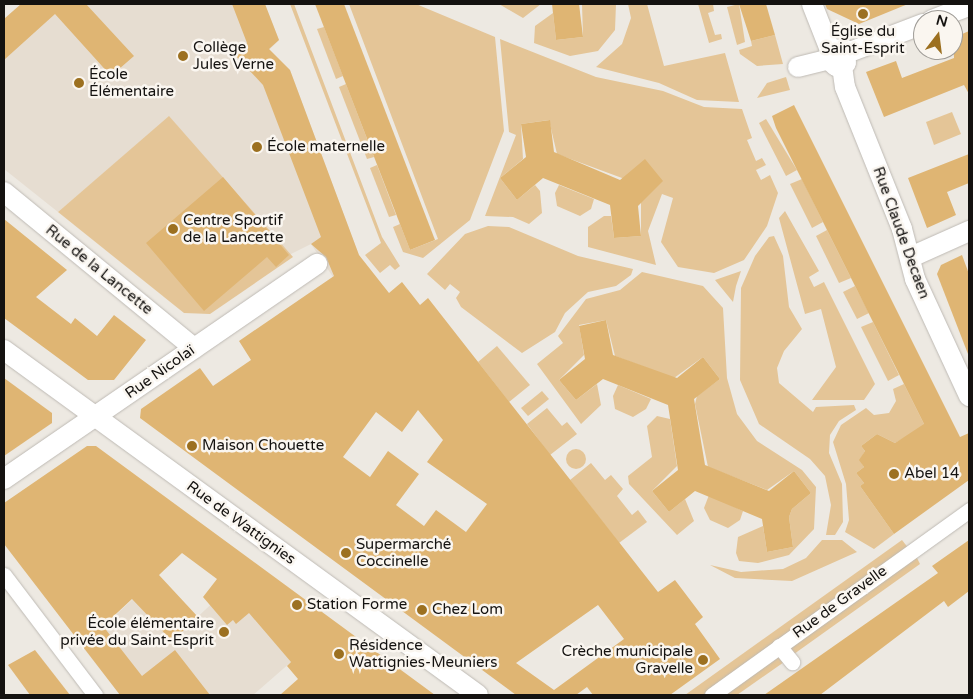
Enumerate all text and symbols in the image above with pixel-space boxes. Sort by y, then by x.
marker: Église du Saint-Esprit [857,8,869,20]
north arrow [913,10,963,60]
text: N [934,11,949,31]
place label: Église du Saint-Esprit [821,22,905,57]
place label: Collège Jules Verne [193,38,274,73]
marker: Collège Jules Verne [177,50,189,62]
place label: École Élémentaire [89,65,174,100]
marker: École Élémentaire [73,77,85,89]
place label: École maternelle [267,138,385,156]
marker: École maternelle [251,141,263,153]
street label: Rue Claude Decaen [869,164,933,302]
place label: Centre Sportif de la Lancette [183,211,283,246]
street label: Rue de la Lancette [42,221,156,319]
marker: Centre Sportif de la Lancette [167,223,179,235]
street label: Rue Nicolaï [122,341,198,403]
place label: Maison Chouette [202,437,324,455]
marker: Maison Chouette [186,440,198,452]
place label: Abel 14 [904,465,960,483]
marker: Abel 14 [888,468,900,480]
street label: Rue de Wattignies [183,477,299,569]
place label: Supermarché Coccinelle [356,535,451,570]
marker: Supermarché Coccinelle [340,547,352,559]
street label: Rue de Gravelle [790,562,890,642]
place label: Station Forme [307,596,407,614]
marker: Station Forme [291,599,303,611]
place label: Chez Lom [432,601,503,619]
marker: Chez Lom [416,604,428,616]
place label: École élémentaire privée du Saint-Esprit [60,614,214,649]
marker: École élémentaire privée du Saint-Esprit [218,626,230,638]
place label: Résidence Wattignies-Meuniers [349,636,497,671]
place label: Crèche municipale Gravelle [562,642,693,677]
marker: Résidence Wattignies-Meuniers [333,648,345,660]
marker: Crèche municipale Gravelle [697,654,709,666]

